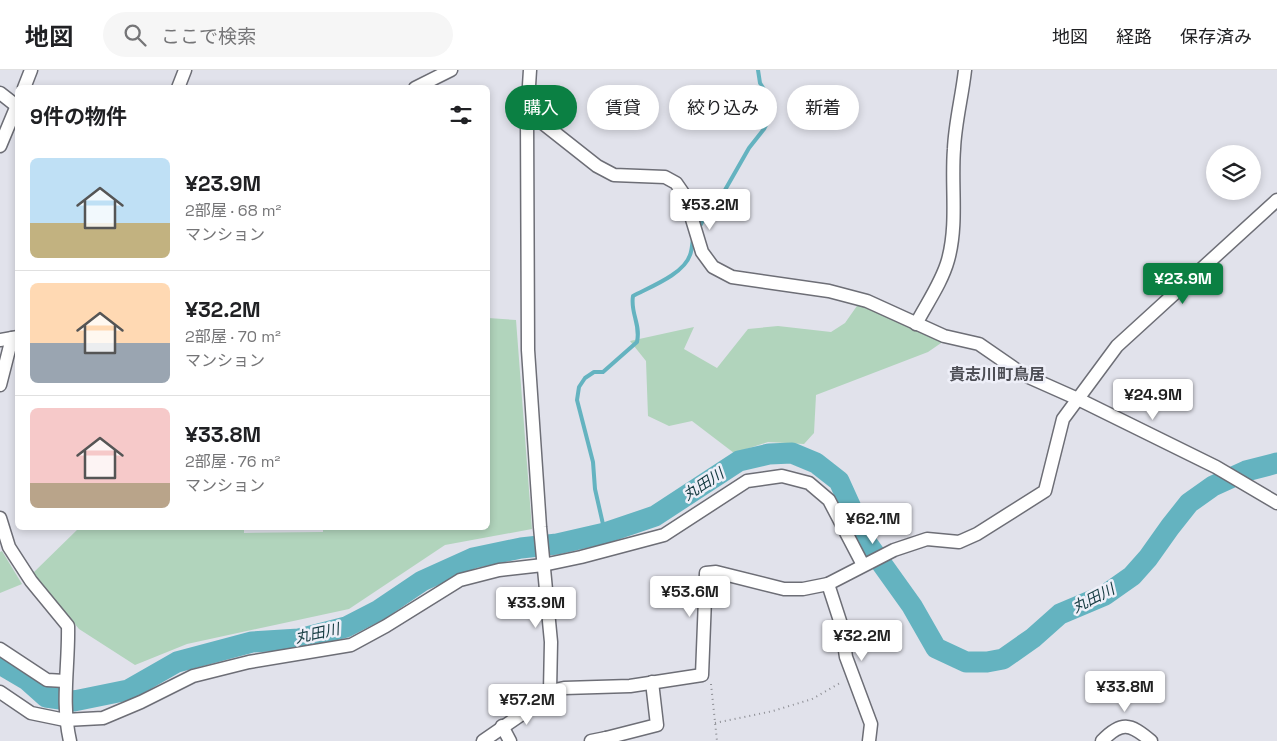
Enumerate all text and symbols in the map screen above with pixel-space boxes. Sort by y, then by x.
search box [103,12,453,57]
text: 地図 [25,21,73,52]
icon: search [121,21,149,49]
text: ここで検索 [161,24,256,49]
text: 地図 [1052,25,1088,48]
text: 経路 [1116,25,1152,48]
text: 保存済み [1180,25,1252,48]
chip: 購入 [505,85,577,130]
chip: 賃貸 [587,85,659,130]
chip: 絞り込み [669,85,777,130]
chip: 新着 [787,85,859,130]
icon: filters [447,101,475,129]
text: 9件の物件 [30,103,127,130]
map controls [1206,145,1261,200]
button: layers [1206,145,1261,200]
text: ¥23.9M [185,170,261,197]
icon: home [70,178,130,238]
pin: ¥53.2M [669,189,751,231]
text: ¥53.2M [681,194,739,215]
text: 2部屋 · 68 m² [185,200,281,221]
text: マンション [185,224,265,245]
pin: ¥23.9M [1142,262,1224,305]
text: ¥23.9M [1154,268,1212,289]
text: ¥32.2M [185,296,261,323]
icon: home [70,303,130,363]
text: 2部屋 · 70 m² [185,326,281,347]
text: マンション [185,350,265,371]
district label: 貴志川町鳥居 [949,364,1045,385]
pin: ¥24.9M [1112,378,1194,421]
text: ¥24.9M [1124,384,1182,405]
text: ¥33.8M [185,421,261,448]
icon: home [70,428,130,488]
text: 2部屋 · 76 m² [185,451,280,472]
water label: 丸田川 [679,463,729,504]
text: マンション [185,475,265,496]
pin: ¥62.1M [832,502,914,545]
text: ¥62.1M [846,508,900,529]
pin: ¥53.6M [649,576,731,618]
water label: 丸田川 [1069,578,1119,617]
text: ¥53.6M [661,581,719,602]
pin: ¥33.9M [495,586,577,629]
text: ¥33.9M [507,592,565,613]
water label: 丸田川 [293,619,343,647]
pin: ¥32.2M [821,620,903,662]
text: ¥32.2M [833,625,891,646]
pin: ¥33.8M [1084,670,1166,713]
text: ¥33.8M [1096,676,1154,697]
pin: ¥57.2M [486,684,568,726]
text: ¥57.2M [499,689,555,710]

